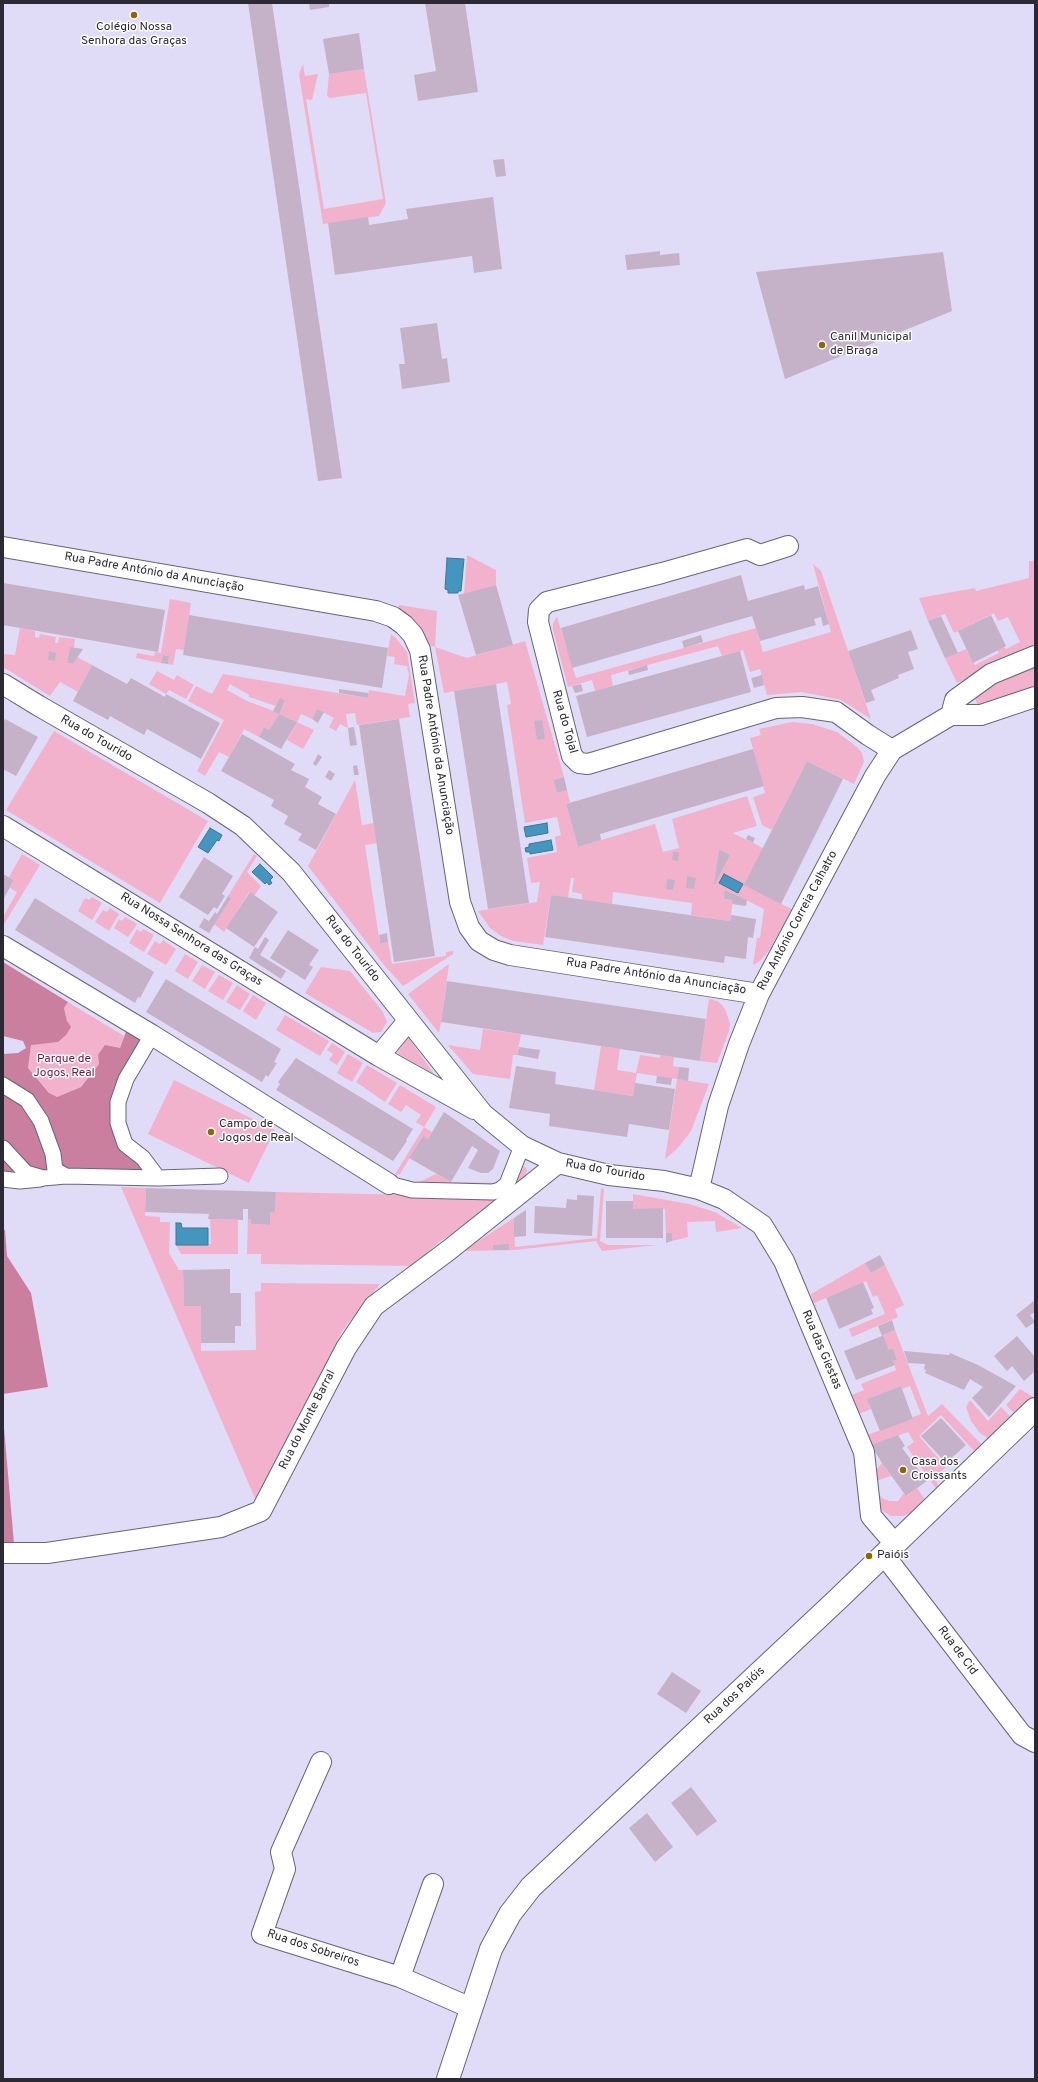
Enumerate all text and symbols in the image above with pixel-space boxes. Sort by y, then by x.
marker: Colégio Nossa Senhora das Graças [129,10,139,20]
place label: Colégio Nossa Senhora das Graças [81,21,187,49]
place label: Canil Municipal de Braga [830,331,912,359]
marker: Canil Municipal de Braga [817,340,827,350]
street label: Rua Padre António da Anunciação [63,550,245,596]
street label: Rua Padre António da Anunciação [414,654,456,836]
street label: Rua do Tojal [548,689,580,755]
street label: Rua do Tourido [58,713,134,765]
street label: Rua António Correia Calhatro [755,849,841,993]
street label: Rua Nossa Senhora das Graças [117,890,265,990]
street label: Rua do Tourido [322,913,382,985]
street label: Rua Padre António da Anunciação [565,956,747,998]
park label: Parque de Jogos, Real [33,1053,95,1081]
place label: Campo de Jogos de Real [219,1118,294,1146]
marker: Campo de Jogos de Real [206,1127,216,1137]
street label: Rua do Tourido [564,1157,646,1185]
street label: Rua das Giestas [798,1308,844,1392]
street label: Rua do Monte Barral [277,1368,339,1472]
place label: Casa dos Croissants [911,1456,967,1484]
marker: Casa dos Croissants [898,1465,908,1475]
place label: Paióis [877,1549,909,1563]
marker: Paióis [864,1551,874,1561]
street label: Rua de Cid [934,1624,980,1678]
street label: Rua dos Paióis [702,1664,768,1728]
street label: Rua dos Sobreiros [265,1927,361,1971]

